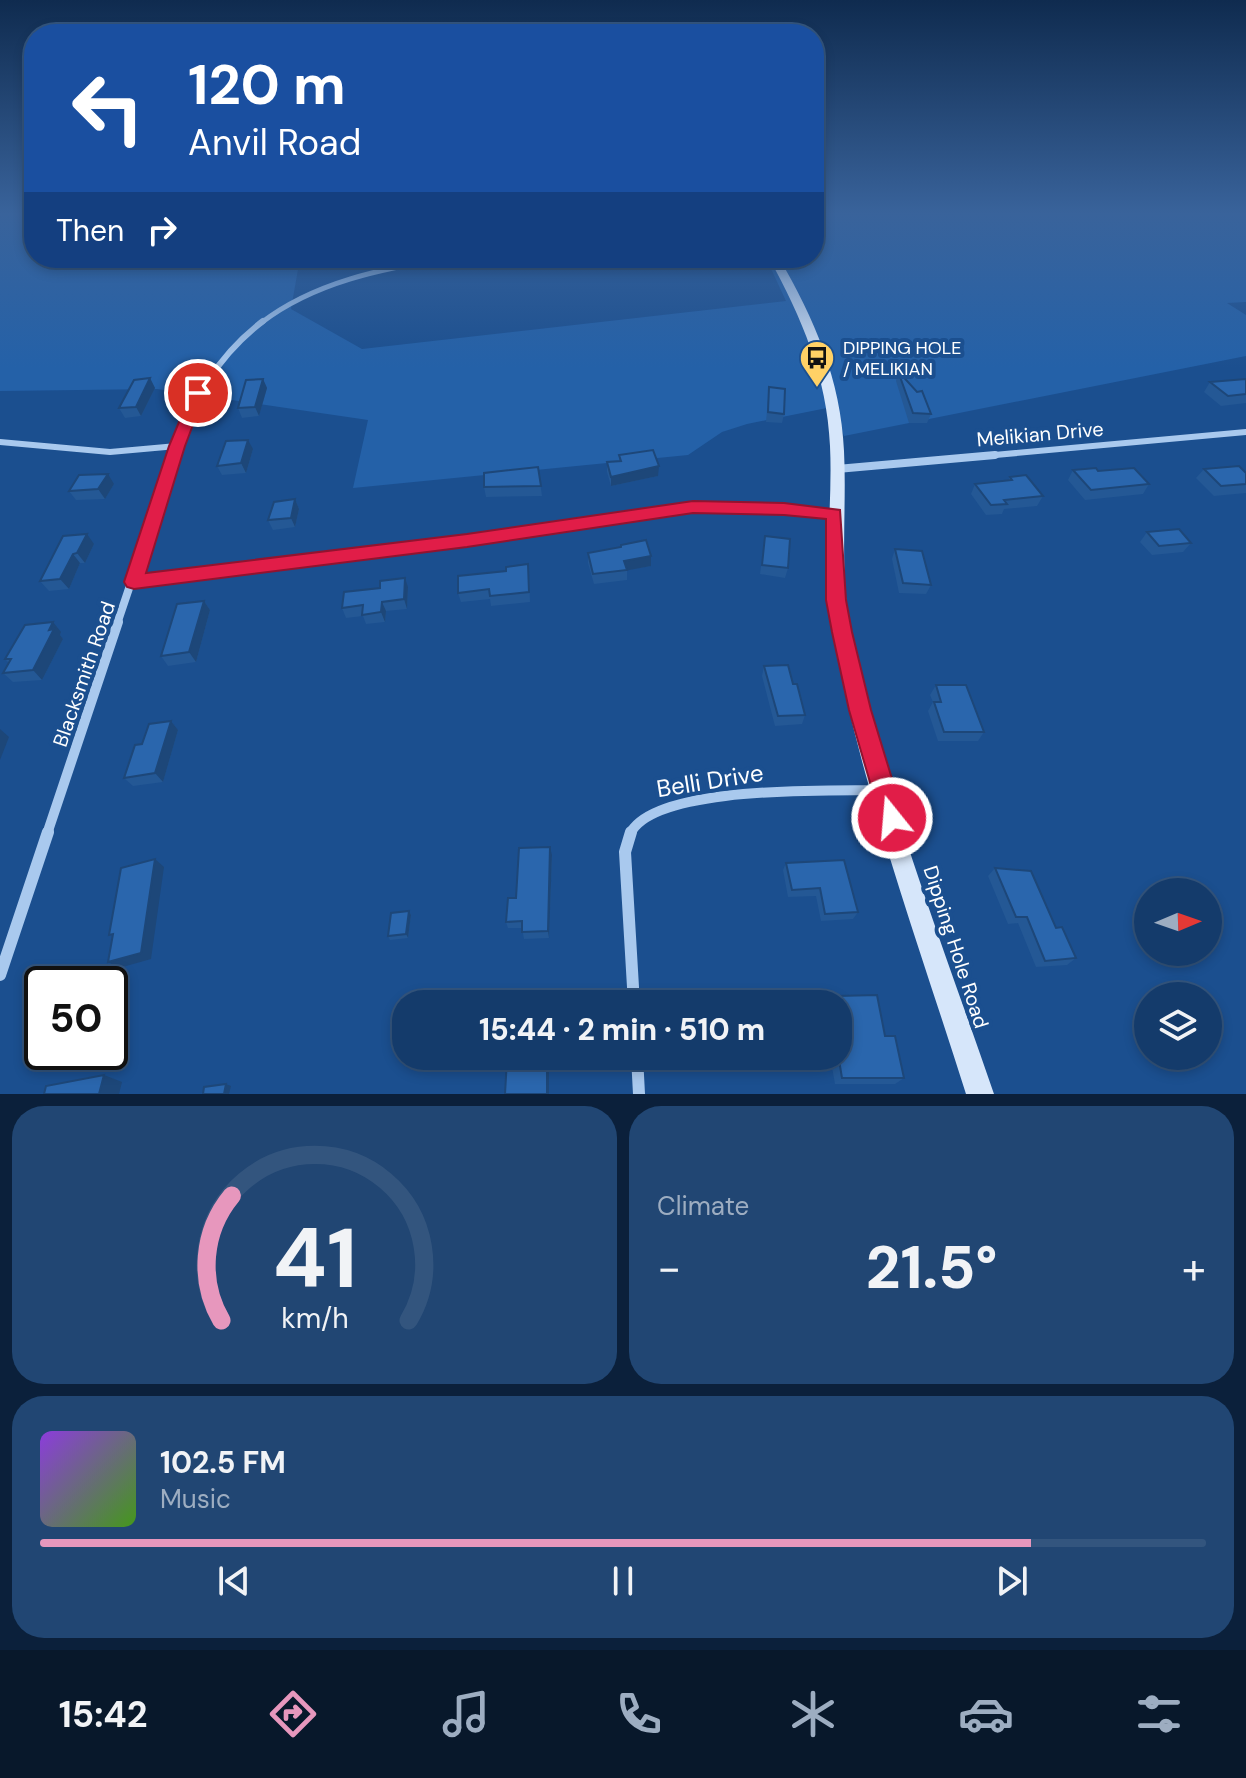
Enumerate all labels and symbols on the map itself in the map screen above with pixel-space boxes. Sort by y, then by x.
place label: DIPPING HOLE / MELIKIAN [843,336,961,381]
bus stop icon: DIPPING HOLE / MELIKIAN [798,339,836,389]
pin [164,359,232,427]
street label: Melikian Drive [975,415,1105,453]
street label: Blacksmith Road [47,598,121,750]
street label: Belli Drive [654,757,766,804]
position arrow [850,776,934,860]
street label: Dipping Hole Road [917,862,995,1032]
north arrow [1134,878,1222,966]
speed limit sign: 50 [24,966,128,1070]

